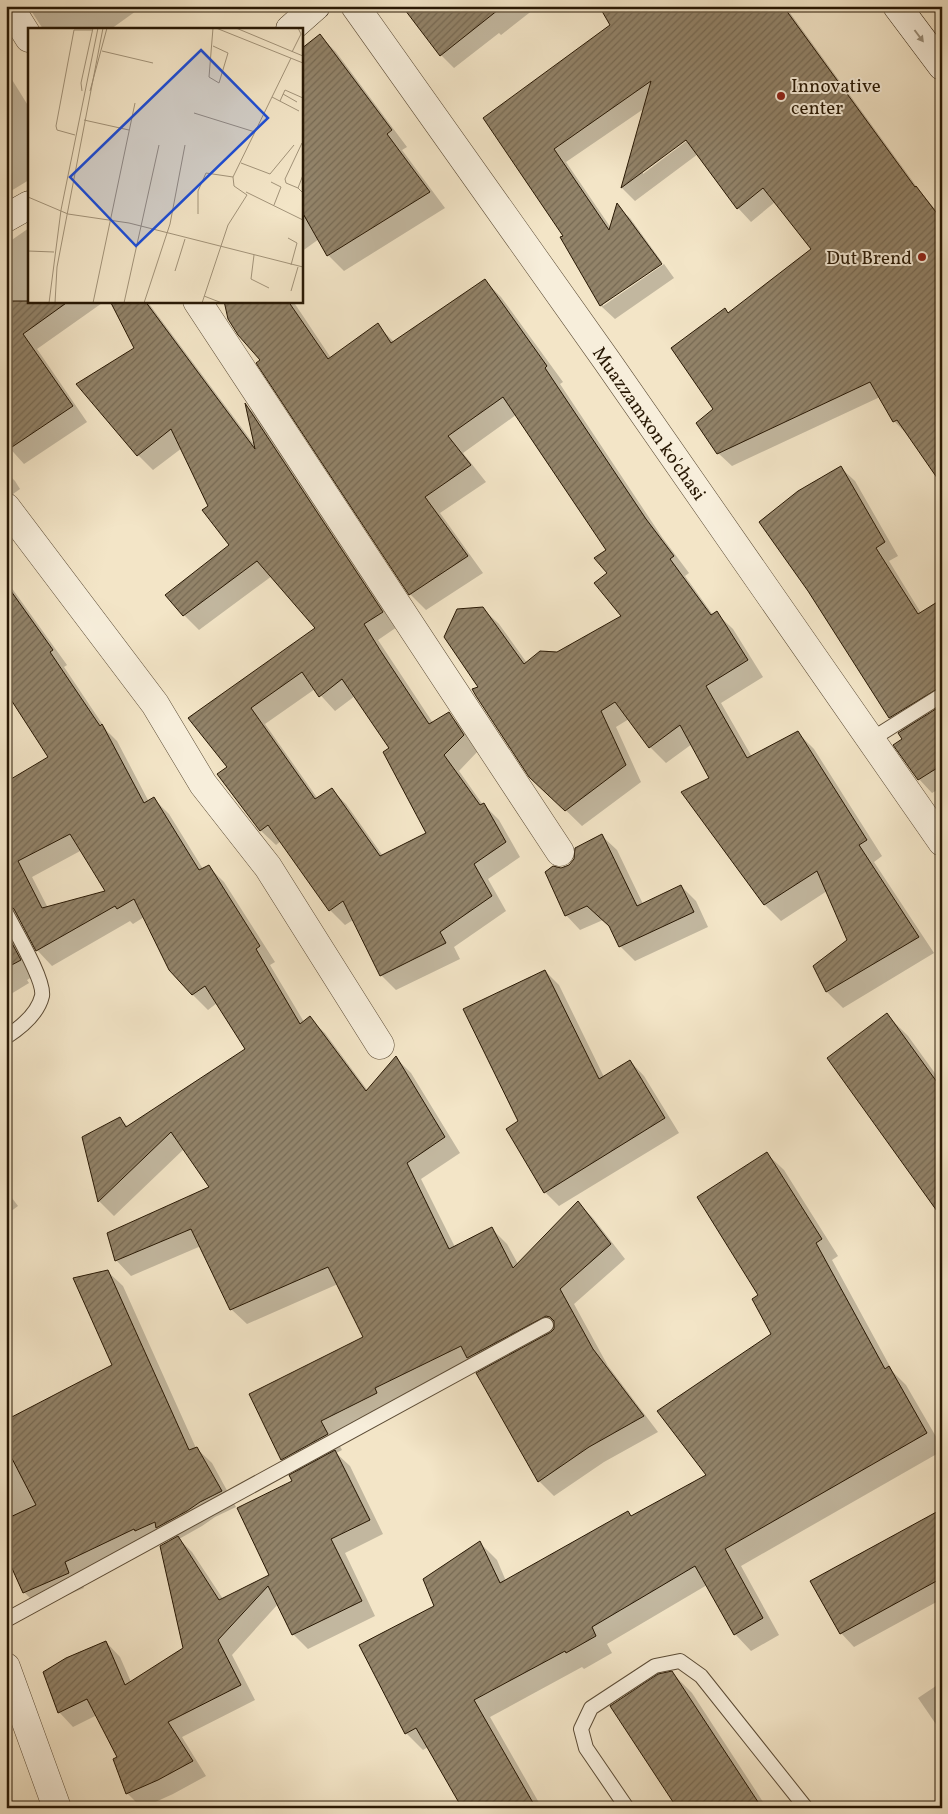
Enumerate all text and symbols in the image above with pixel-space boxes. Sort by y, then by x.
inset map [28,28,302,302]
one-way arrow [914,29,925,42]
place label: Innovative center [791,74,881,122]
marker: Innovative center [775,90,787,102]
place label: Dut Brend [826,246,912,272]
marker: Dut Brend [916,251,928,263]
street label: Muazzamxon ko'chasi [585,342,711,507]

